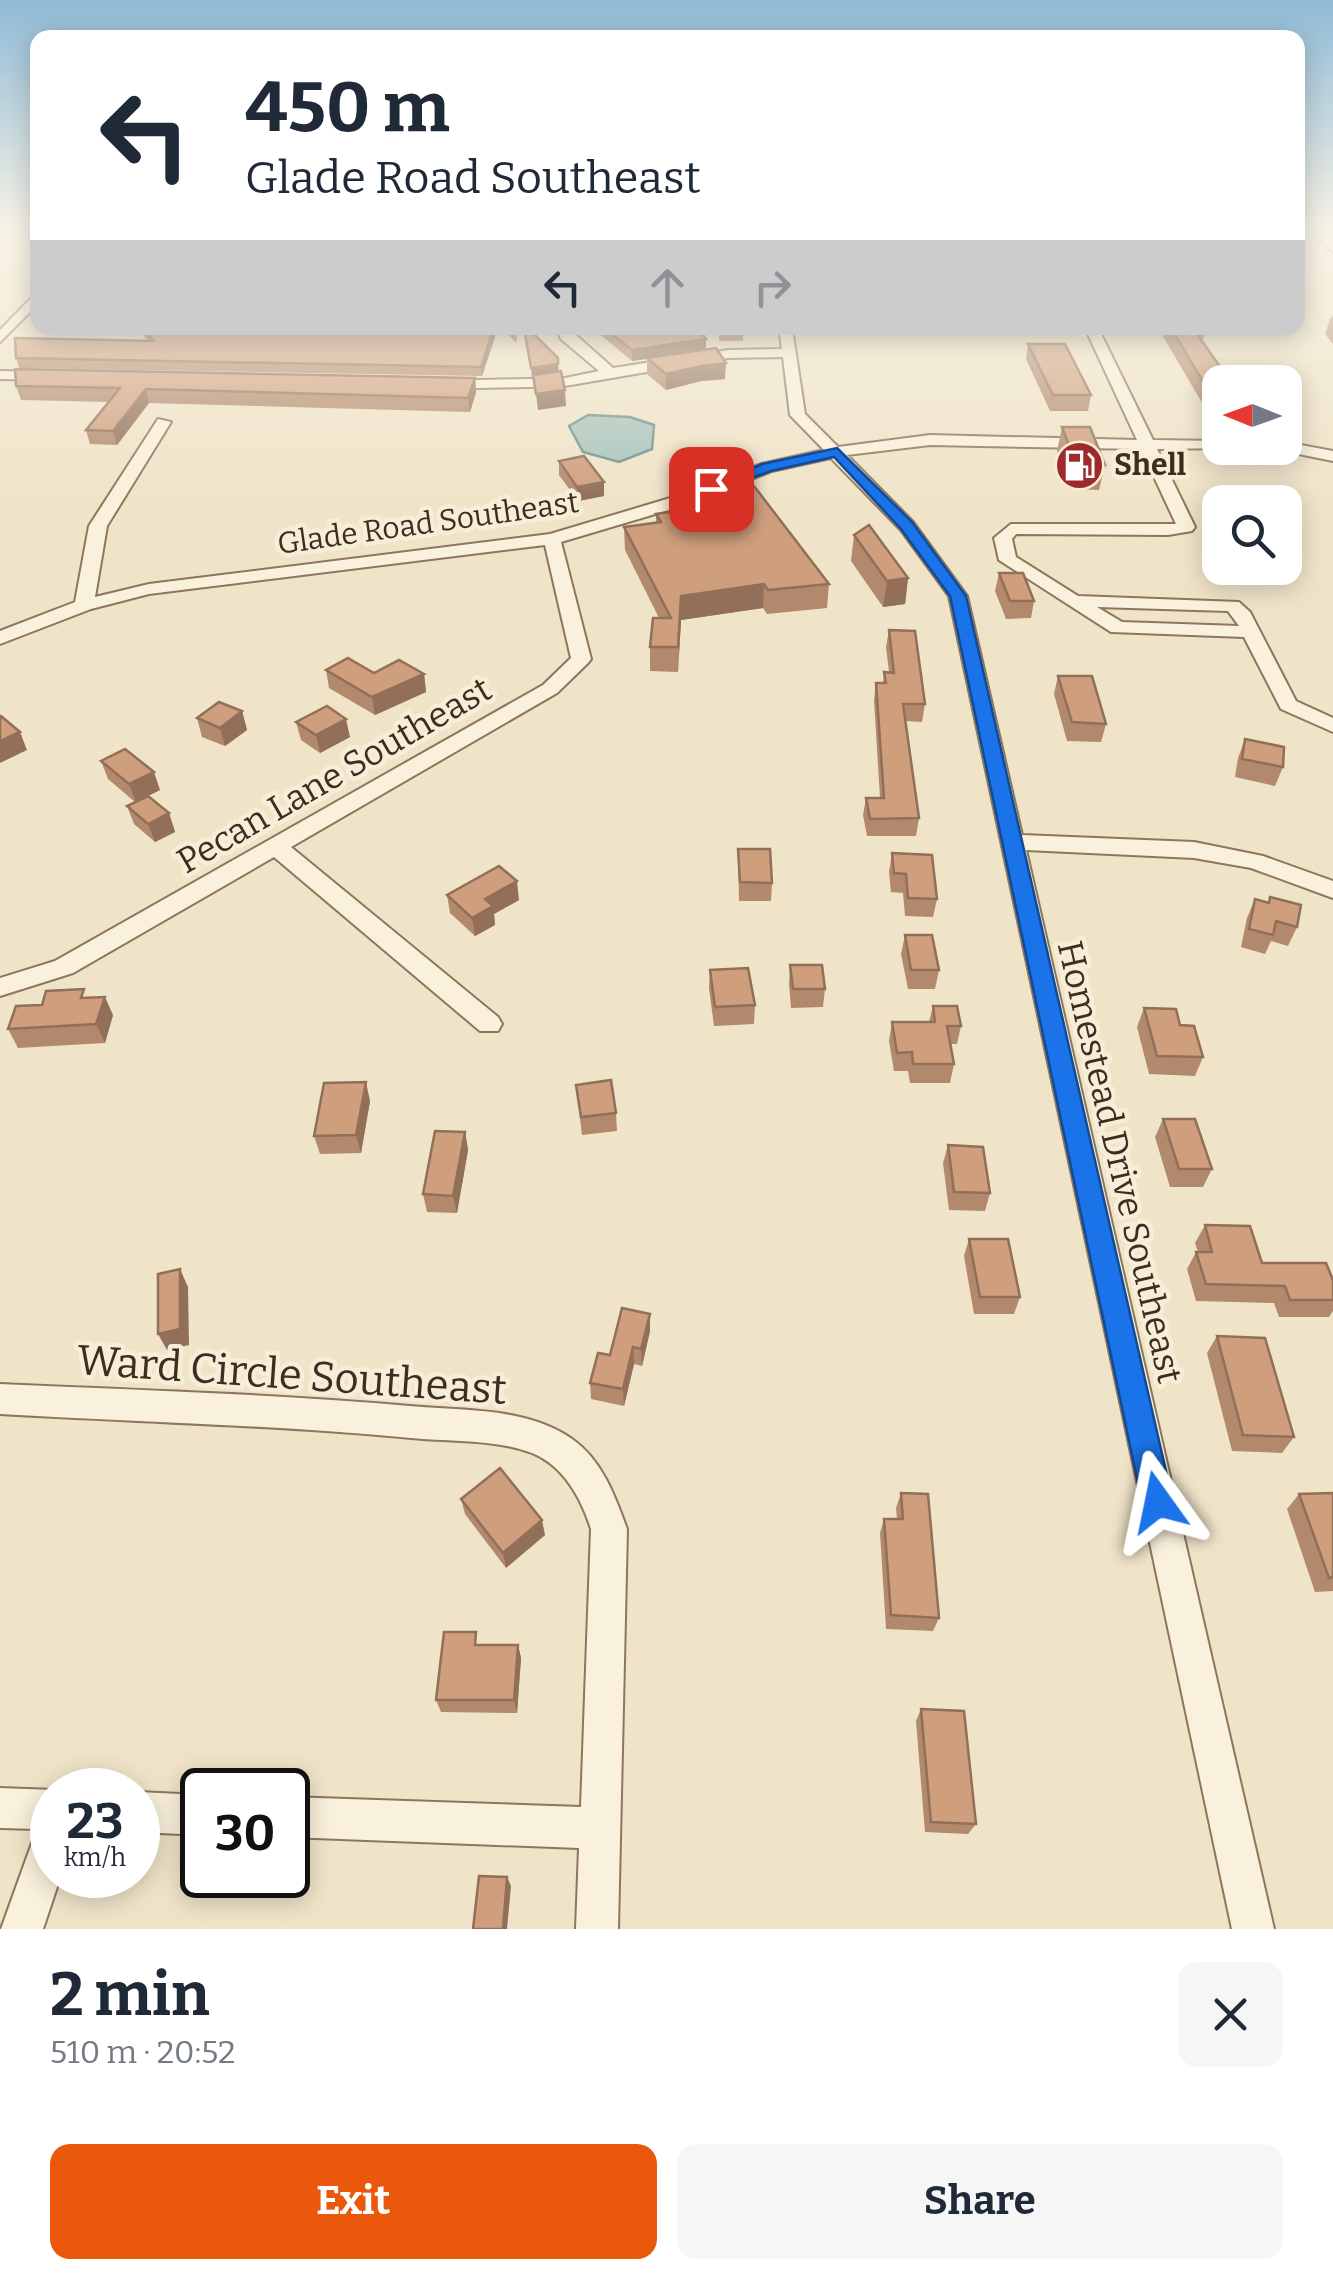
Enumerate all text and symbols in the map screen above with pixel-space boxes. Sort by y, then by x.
text: 450 m [245,66,450,150]
icon: left [80,70,210,200]
text: Glade Road Southeast [245,151,701,205]
icon: left [535,260,590,315]
icon: ahead [640,260,695,315]
icon: right [745,260,800,315]
north arrow [1202,365,1302,465]
map controls [1202,365,1302,585]
fuel station icon: Shell [1053,439,1105,491]
pin [669,447,754,532]
place label: Shell [1114,447,1186,483]
icon: arrive [684,462,739,517]
street label: Glade Road Southeast [275,484,581,562]
button: search [1202,485,1302,585]
street label: Pecan Lane Southeast [170,668,499,882]
street label: Homestead Drive Southeast [1049,937,1191,1387]
street label: Ward Circle Southeast [76,1335,508,1415]
position arrow [1106,1450,1210,1554]
speed limit sign: 30 [180,1768,310,1898]
text: 23 [67,1791,123,1851]
text: km/h [64,1843,126,1873]
text: 2 min [50,1959,210,2031]
button: close [1178,1962,1283,2067]
text: 510 m · 20:52 [50,2033,235,2071]
button: Exit [50,2144,657,2259]
button: Share [677,2144,1283,2259]

